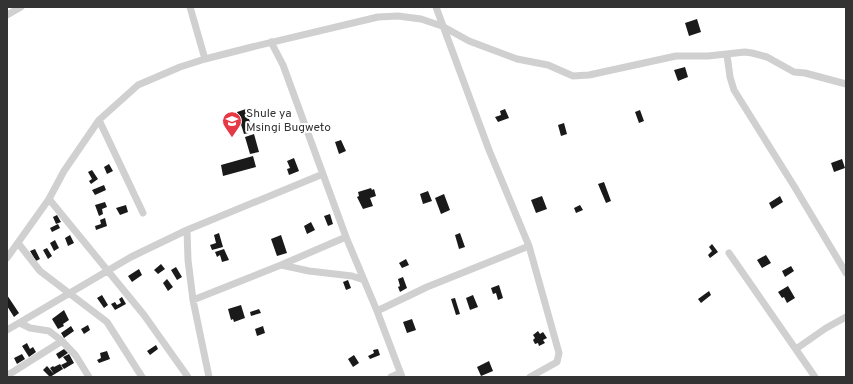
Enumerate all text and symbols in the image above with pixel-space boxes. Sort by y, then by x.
place label: Shule ya Msingi Bugweto [246,106,331,136]
school or university icon: Shule ya Msingi Bugweto [221,110,243,138]

